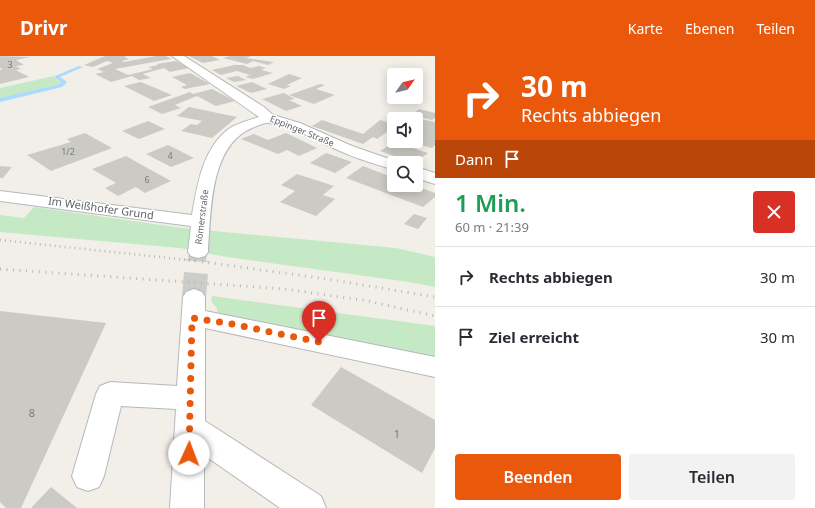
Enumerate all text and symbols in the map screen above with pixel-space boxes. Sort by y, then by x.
text: Drivr [20,15,67,41]
text: Karte [628,19,663,38]
text: Ebenen [685,19,735,38]
text: Teilen [757,19,795,38]
house number: 3 [7,58,13,71]
text: 30 m [521,67,588,105]
north arrow [387,68,423,104]
map controls [387,68,423,192]
icon: right [455,72,507,124]
text: Rechts abbiegen [521,103,661,127]
street label: Eppinger Straße [268,112,336,149]
button: sound [387,112,423,148]
house number: 1/2 [61,145,75,158]
icon: arrive [501,148,523,170]
house number: 4 [167,149,173,162]
text: Dann [455,149,493,169]
button: search [387,156,423,192]
house number: 6 [144,173,150,186]
text: 1 Min. [455,186,526,219]
street label: Römerstraße [192,189,211,245]
button: close [753,191,795,233]
street label: Im Weißhofer Grund [47,193,155,222]
text: 60 m · 21:39 [455,218,529,236]
icon: right [455,266,477,288]
text: Rechts abbiegen [489,267,613,287]
text: 30 m [760,267,795,287]
pin [302,301,336,342]
icon: arrive [308,307,330,329]
icon: arrive [455,326,477,348]
text: Ziel erreicht [489,327,579,347]
text: 30 m [760,327,795,347]
house number: 8 [29,405,35,420]
house number: 1 [394,426,400,441]
position arrow [168,433,210,475]
button: Beenden [455,454,621,500]
button: Teilen [629,454,795,500]

